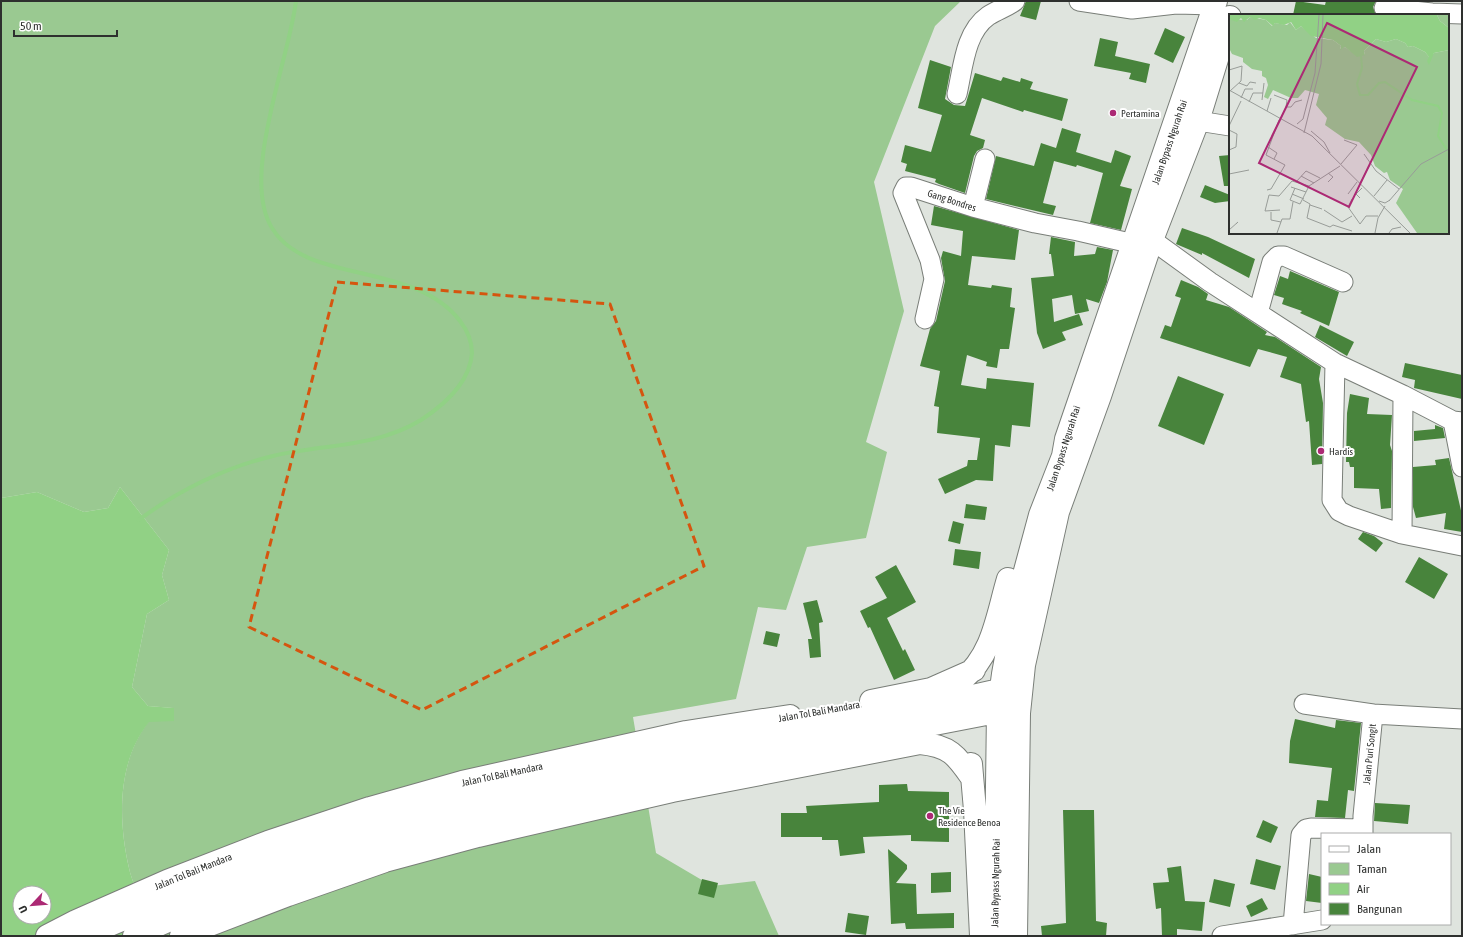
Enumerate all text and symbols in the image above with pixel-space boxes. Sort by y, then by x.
scale bar [14,12,117,38]
inset map [1229,14,1449,234]
text: 50 m [20,19,42,33]
street label: Jalan Bypass Ngurah Rai [1150,98,1189,186]
marker: Pertamina [1108,108,1118,118]
place label: Pertamina [1121,108,1160,119]
street label: Gang Bondres [926,187,978,214]
street label: Jalan Bypass Ngurah Rai [1045,404,1082,492]
marker: Hardis [1316,446,1326,456]
place label: Hardis [1329,446,1353,457]
street label: Jalan Tol Bali Mandara [777,699,861,724]
street label: Jalan Puri Songit [1361,723,1378,785]
street label: Jalan Tol Bali Mandara [461,760,544,788]
place label: The Vie Residence Benoa [938,805,1001,828]
marker: The Vie Residence Benoa [925,811,935,821]
legend [1321,833,1451,925]
street label: Jalan Bypass Ngurah Rai [989,839,1002,927]
text: Jalan [1357,842,1381,856]
street label: Jalan Tol Bali Mandara [153,851,234,892]
text: Taman [1357,862,1387,876]
text: Air [1357,882,1370,896]
north arrow [12,885,52,925]
text: Bangunan [1357,902,1402,916]
text: U [16,904,30,915]

